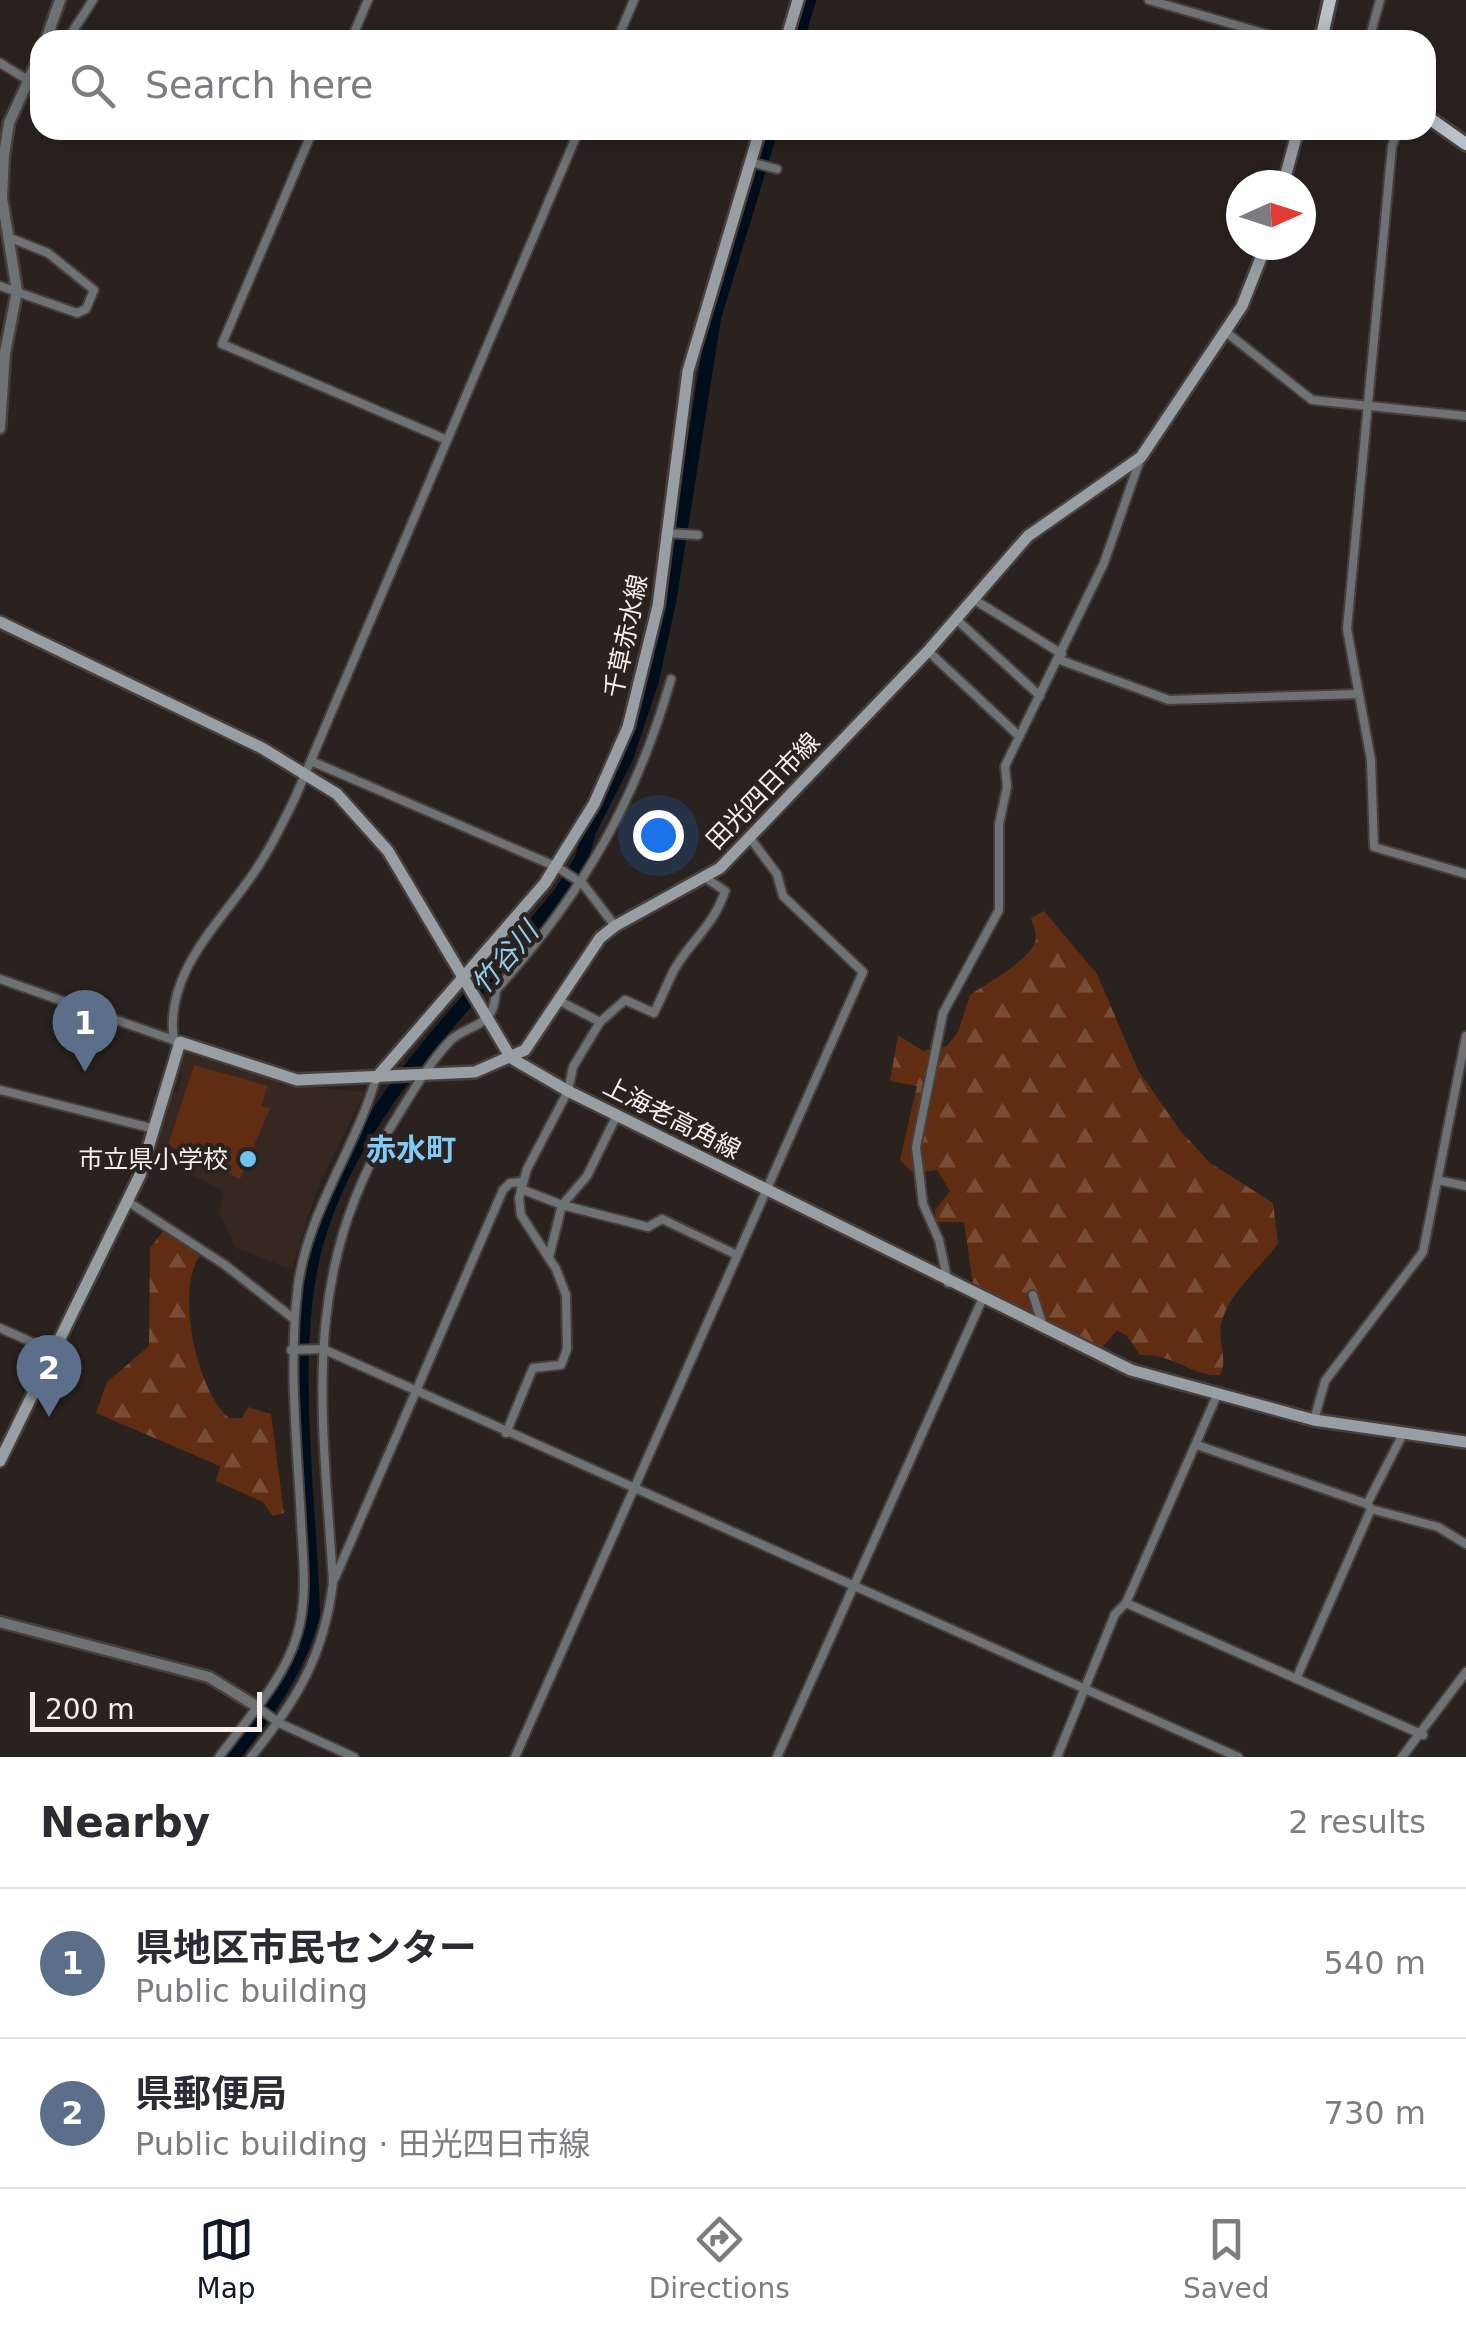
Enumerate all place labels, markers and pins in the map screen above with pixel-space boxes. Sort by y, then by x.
pin: 1 [52,990,118,1072]
place label: 市立県小学校 [78,1145,228,1174]
marker: 市立県小学校 [237,1148,259,1170]
pin: 2 [17,1334,82,1417]

